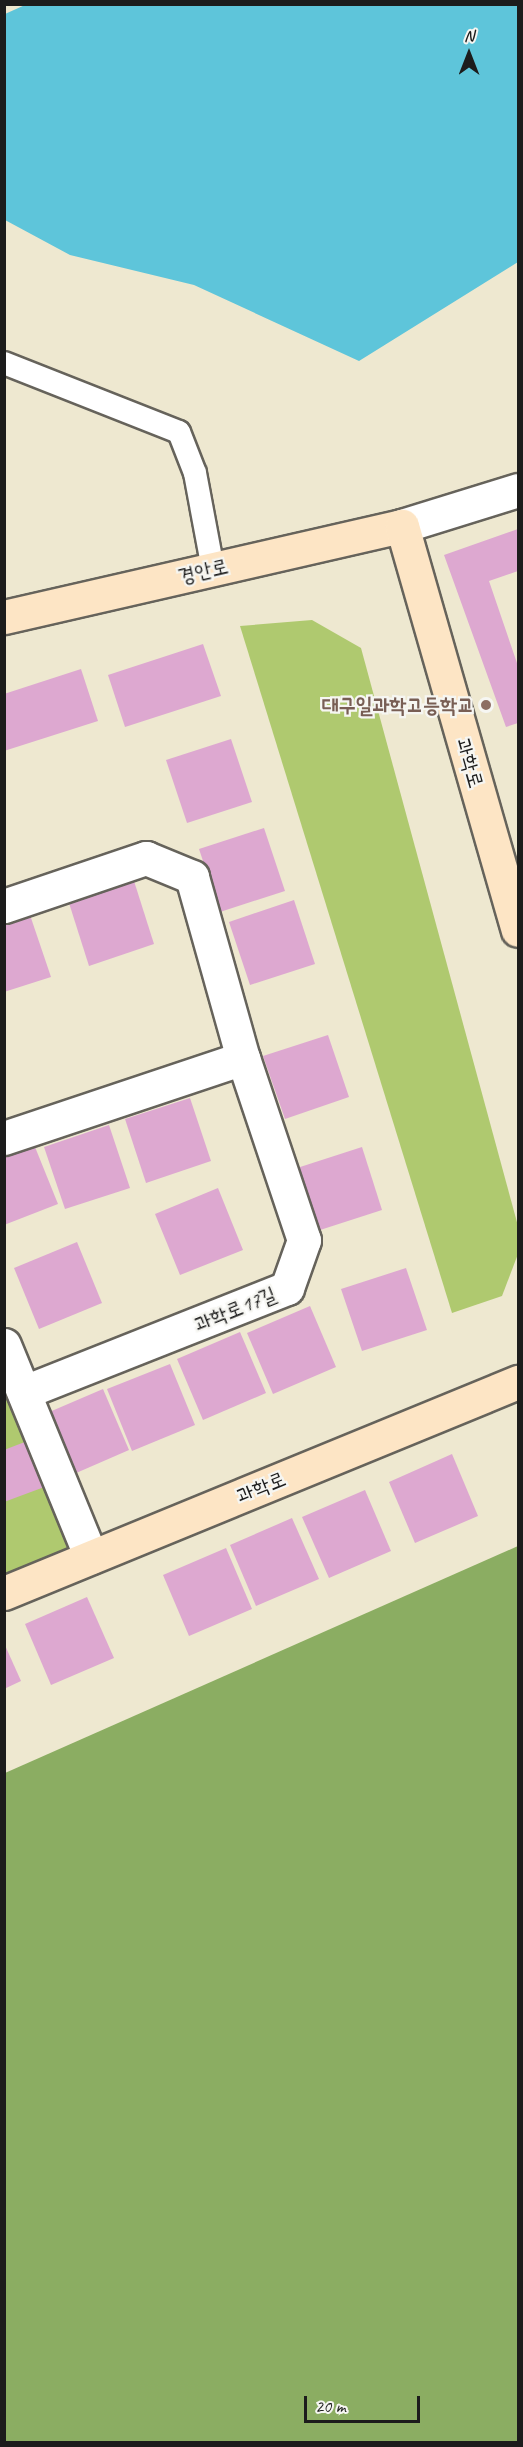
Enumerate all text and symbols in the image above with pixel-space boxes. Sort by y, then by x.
north arrow [439,24,499,84]
text: N [464,26,474,46]
street label: 경안로 [175,553,231,589]
place label: 대구일과학고등학교 [322,692,474,718]
marker: 대구일과학고등학교 [479,698,493,712]
street label: 과학로 [451,735,489,791]
street label: 과학로17길 [190,1281,280,1337]
street label: 과학로 [233,1466,289,1508]
scale bar [307,2384,422,2422]
text: 20 m [315,2395,346,2417]

